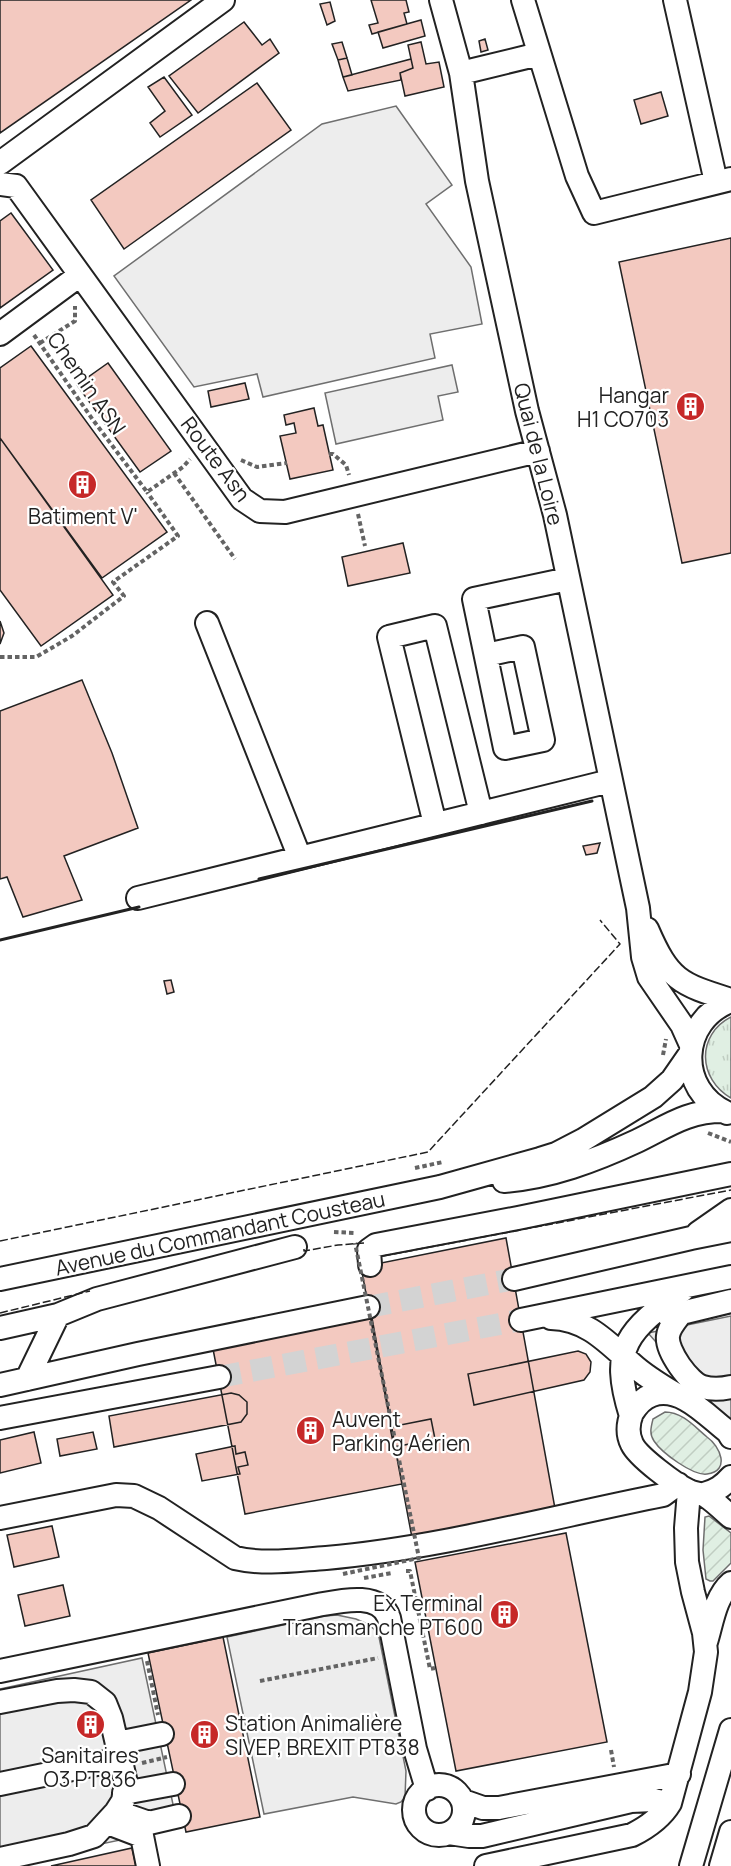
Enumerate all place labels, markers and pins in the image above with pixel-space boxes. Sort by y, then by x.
place label: Hangar H1 CO703 [577,381,669,433]
building icon: Hangar H1 CO703 [674,391,706,423]
building icon: Batiment V' [67,469,99,501]
place label: Batiment V' [28,502,138,530]
place label: Auvent Parking Aérien [332,1405,470,1457]
building icon: Auvent Parking Aérien [295,1415,327,1447]
place label: Ex Terminal Transmanche PT600 [283,1589,483,1641]
building icon: Ex Terminal Transmanche PT600 [488,1599,520,1631]
building icon: Sanitaires O3 PT836 [74,1708,106,1740]
place label: Station Animalière SIVEP, BREXIT PT838 [225,1709,420,1761]
building icon: Station Animalière SIVEP, BREXIT PT838 [188,1719,220,1751]
place label: Sanitaires O3 PT836 [41,1741,139,1793]

